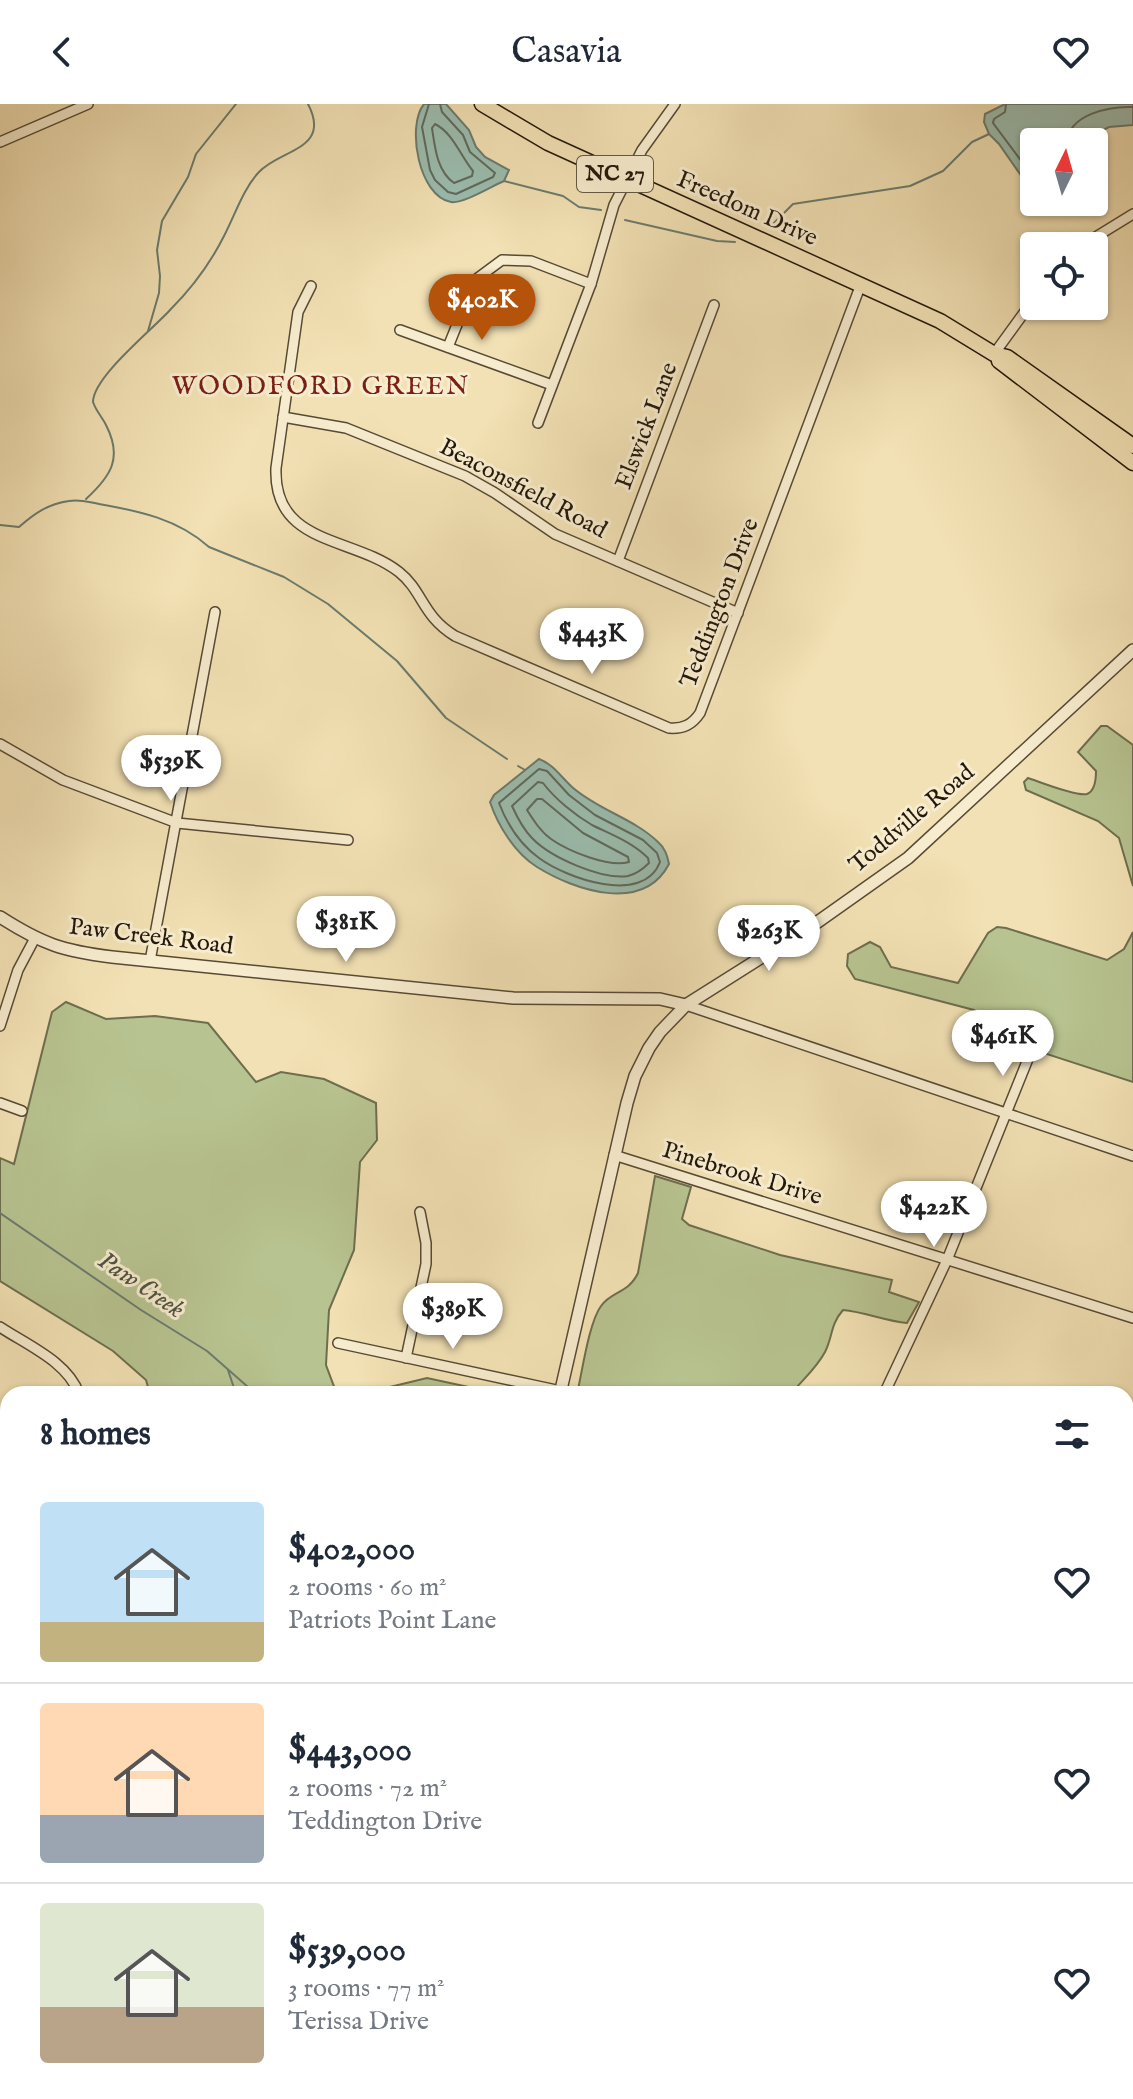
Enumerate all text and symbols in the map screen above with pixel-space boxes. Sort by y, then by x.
text: Casavia [511,29,622,75]
icon: back [40,30,84,74]
icon: heart [1049,30,1093,74]
north arrow [1020,128,1108,216]
map controls [1020,128,1108,320]
road number: NC 27 [577,156,653,192]
street label: Freedom Drive [672,164,822,254]
button: locate [1020,232,1108,320]
pin: $402K [426,274,538,342]
text: $402K [447,283,517,316]
street label: Elswick Lane [609,358,685,494]
district label: WOODFORD GREEN [172,370,470,403]
street label: Beaconsfield Road [434,432,612,546]
street label: Teddington Drive [673,514,767,692]
pin: $443K [536,608,648,676]
text: $443K [558,617,626,650]
pin: $539K [115,735,227,803]
text: $539K [139,744,203,777]
street label: Toddville Road [843,757,981,880]
pin: $381K [290,896,402,964]
text: $381K [315,905,377,938]
pin: $263K [713,905,825,973]
street label: Paw Creek Road [67,912,235,962]
text: $263K [736,914,802,947]
pin: $461K [947,1010,1059,1078]
text: $461K [970,1019,1036,1052]
street label: Pinebrook Drive [658,1135,826,1213]
pin: $422K [878,1181,990,1249]
text: $422K [899,1190,969,1223]
water label: Paw Creek [91,1244,191,1326]
pin: $389K [397,1283,509,1351]
text: $389K [421,1292,485,1325]
icon: filters [1050,1412,1094,1456]
text: 8 homes [40,1413,151,1456]
text: $402,000 [288,1528,415,1571]
icon: home [104,1534,200,1630]
icon: heart [1050,1560,1094,1604]
text: 2 rooms · 60 m² [288,1571,447,1604]
text: Patriots Point Lane [288,1604,496,1637]
text: $443,000 [288,1729,412,1772]
icon: home [104,1735,200,1831]
icon: heart [1050,1761,1094,1805]
text: 2 rooms · 72 m² [288,1772,447,1805]
text: Teddington Drive [288,1805,482,1838]
text: $539,000 [288,1929,406,1972]
icon: home [104,1935,200,2031]
icon: heart [1050,1961,1094,2005]
text: 3 rooms · 77 m² [288,1972,445,2005]
text: Terissa Drive [288,2005,429,2038]

